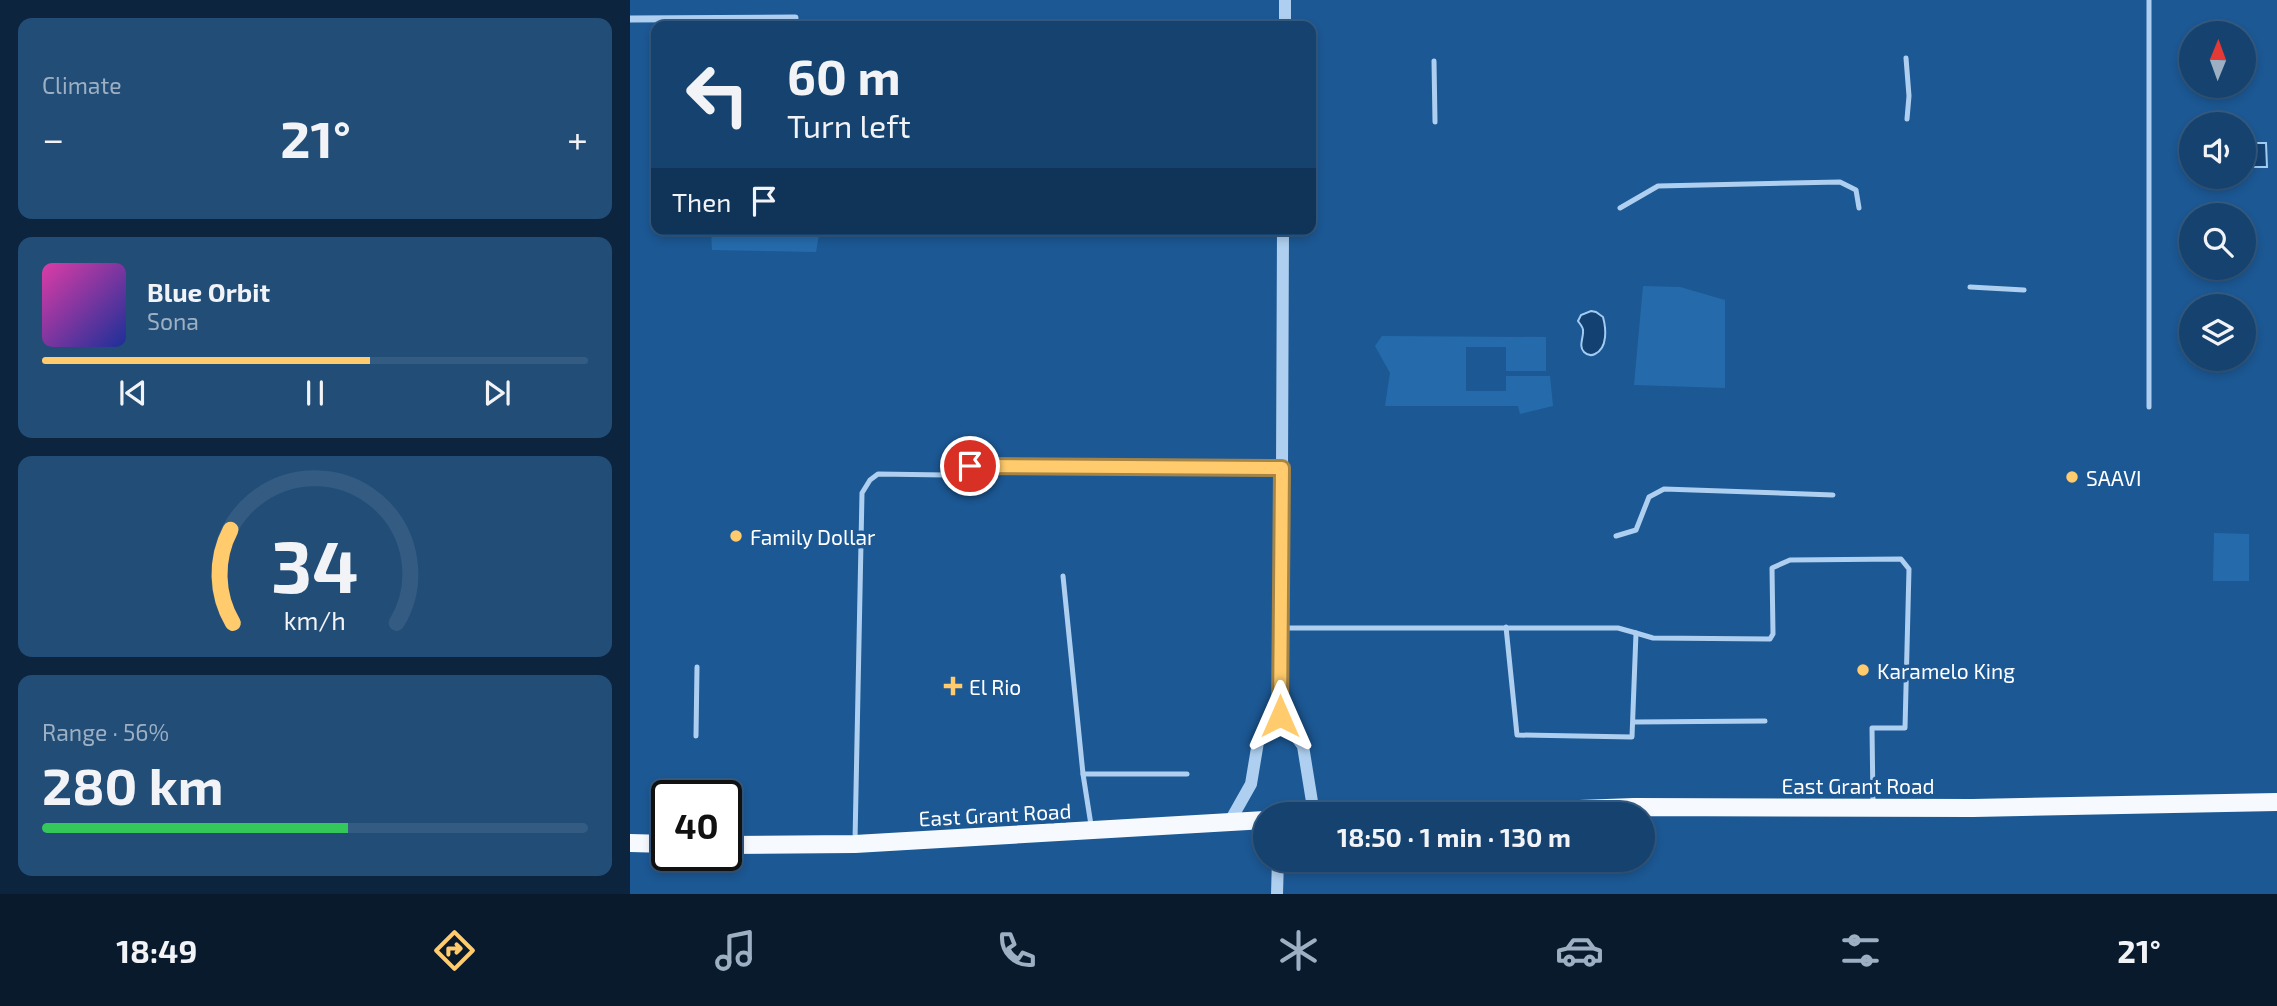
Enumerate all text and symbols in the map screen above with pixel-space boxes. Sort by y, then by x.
north arrow [2179,21,2256,98]
map controls [2179,21,2256,371]
text: 60 m [787,46,901,105]
icon: left [672,49,763,140]
text: Climate [42,71,122,99]
text: 21° [280,106,351,168]
text: Turn left [787,106,911,144]
button: sound [2179,112,2256,189]
text: − [42,115,64,161]
text: + [567,115,588,161]
icon: arrive [745,182,783,220]
text: Then [672,186,731,217]
button: search [2179,203,2256,280]
text: Blue Orbit [147,276,270,307]
button: layers [2179,294,2256,371]
text: Sona [147,307,199,335]
icon: previous [114,374,152,412]
icon: pause [296,374,334,412]
icon: next [478,374,516,412]
pin [940,436,1000,496]
icon: arrive [951,447,989,485]
place label: SAAVI [2086,465,2141,490]
marker: SAAVI [2064,469,2080,485]
text: 34 [271,520,359,608]
place label: Family Dollar [750,524,876,549]
marker: Family Dollar [728,528,744,544]
text: km/h [284,604,346,634]
place label: Karamelo King [1877,658,2015,683]
marker: Karamelo King [1855,662,1871,678]
place label: El Rio [969,674,1021,699]
marker: El Rio [943,676,963,696]
position arrow [1243,679,1317,753]
text: Range · 56% [42,718,169,746]
text: 280 km [42,753,224,815]
street label: East Grant Road [1781,773,1935,798]
speed limit sign: 40 [651,780,742,871]
street label: East Grant Road [918,798,1072,830]
text: 18:50 · 1 min · 130 m [1337,821,1571,852]
icon: directions [430,926,479,975]
icon: music [711,926,760,975]
icon: phone [992,926,1041,975]
icon: climate [1274,926,1323,975]
icon: car [1555,926,1604,975]
icon: filters [1836,926,1885,975]
text: 18:49 [116,931,197,969]
text: 21° [2117,931,2161,969]

